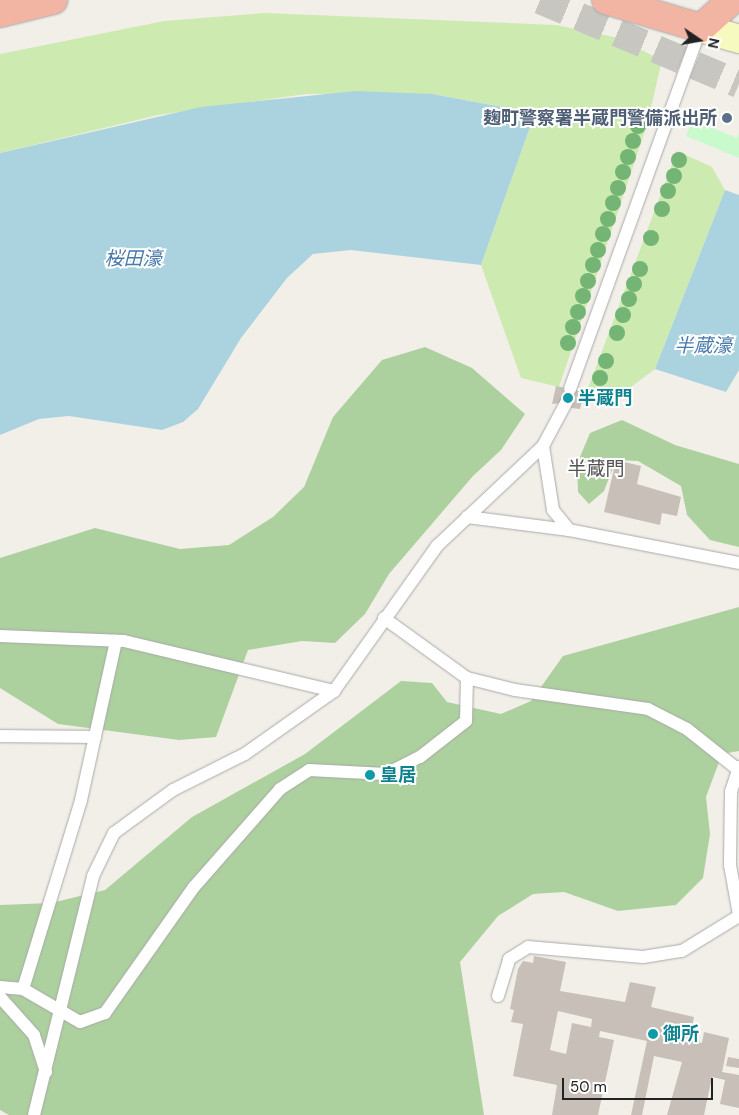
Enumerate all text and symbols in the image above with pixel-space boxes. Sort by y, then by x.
north arrow [674,15,724,65]
text: N [704,36,724,50]
place label: 麹町警察署半蔵門警備派出所 [483,107,717,129]
marker: 麹町警察署半蔵門警備派出所 [721,112,733,124]
water label: 桜田濠 [105,248,161,270]
water label: 半蔵濠 [675,335,731,357]
place label: 半蔵門 [578,387,632,409]
marker: 半蔵門 [562,392,574,404]
district label: 半蔵門 [568,458,624,480]
place label: 皇居 [380,764,416,786]
marker: 皇居 [364,769,376,781]
place label: 御所 [663,1023,699,1045]
marker: 御所 [647,1028,659,1040]
scale bar [564,1068,715,1100]
text: 50 m [570,1077,607,1097]

